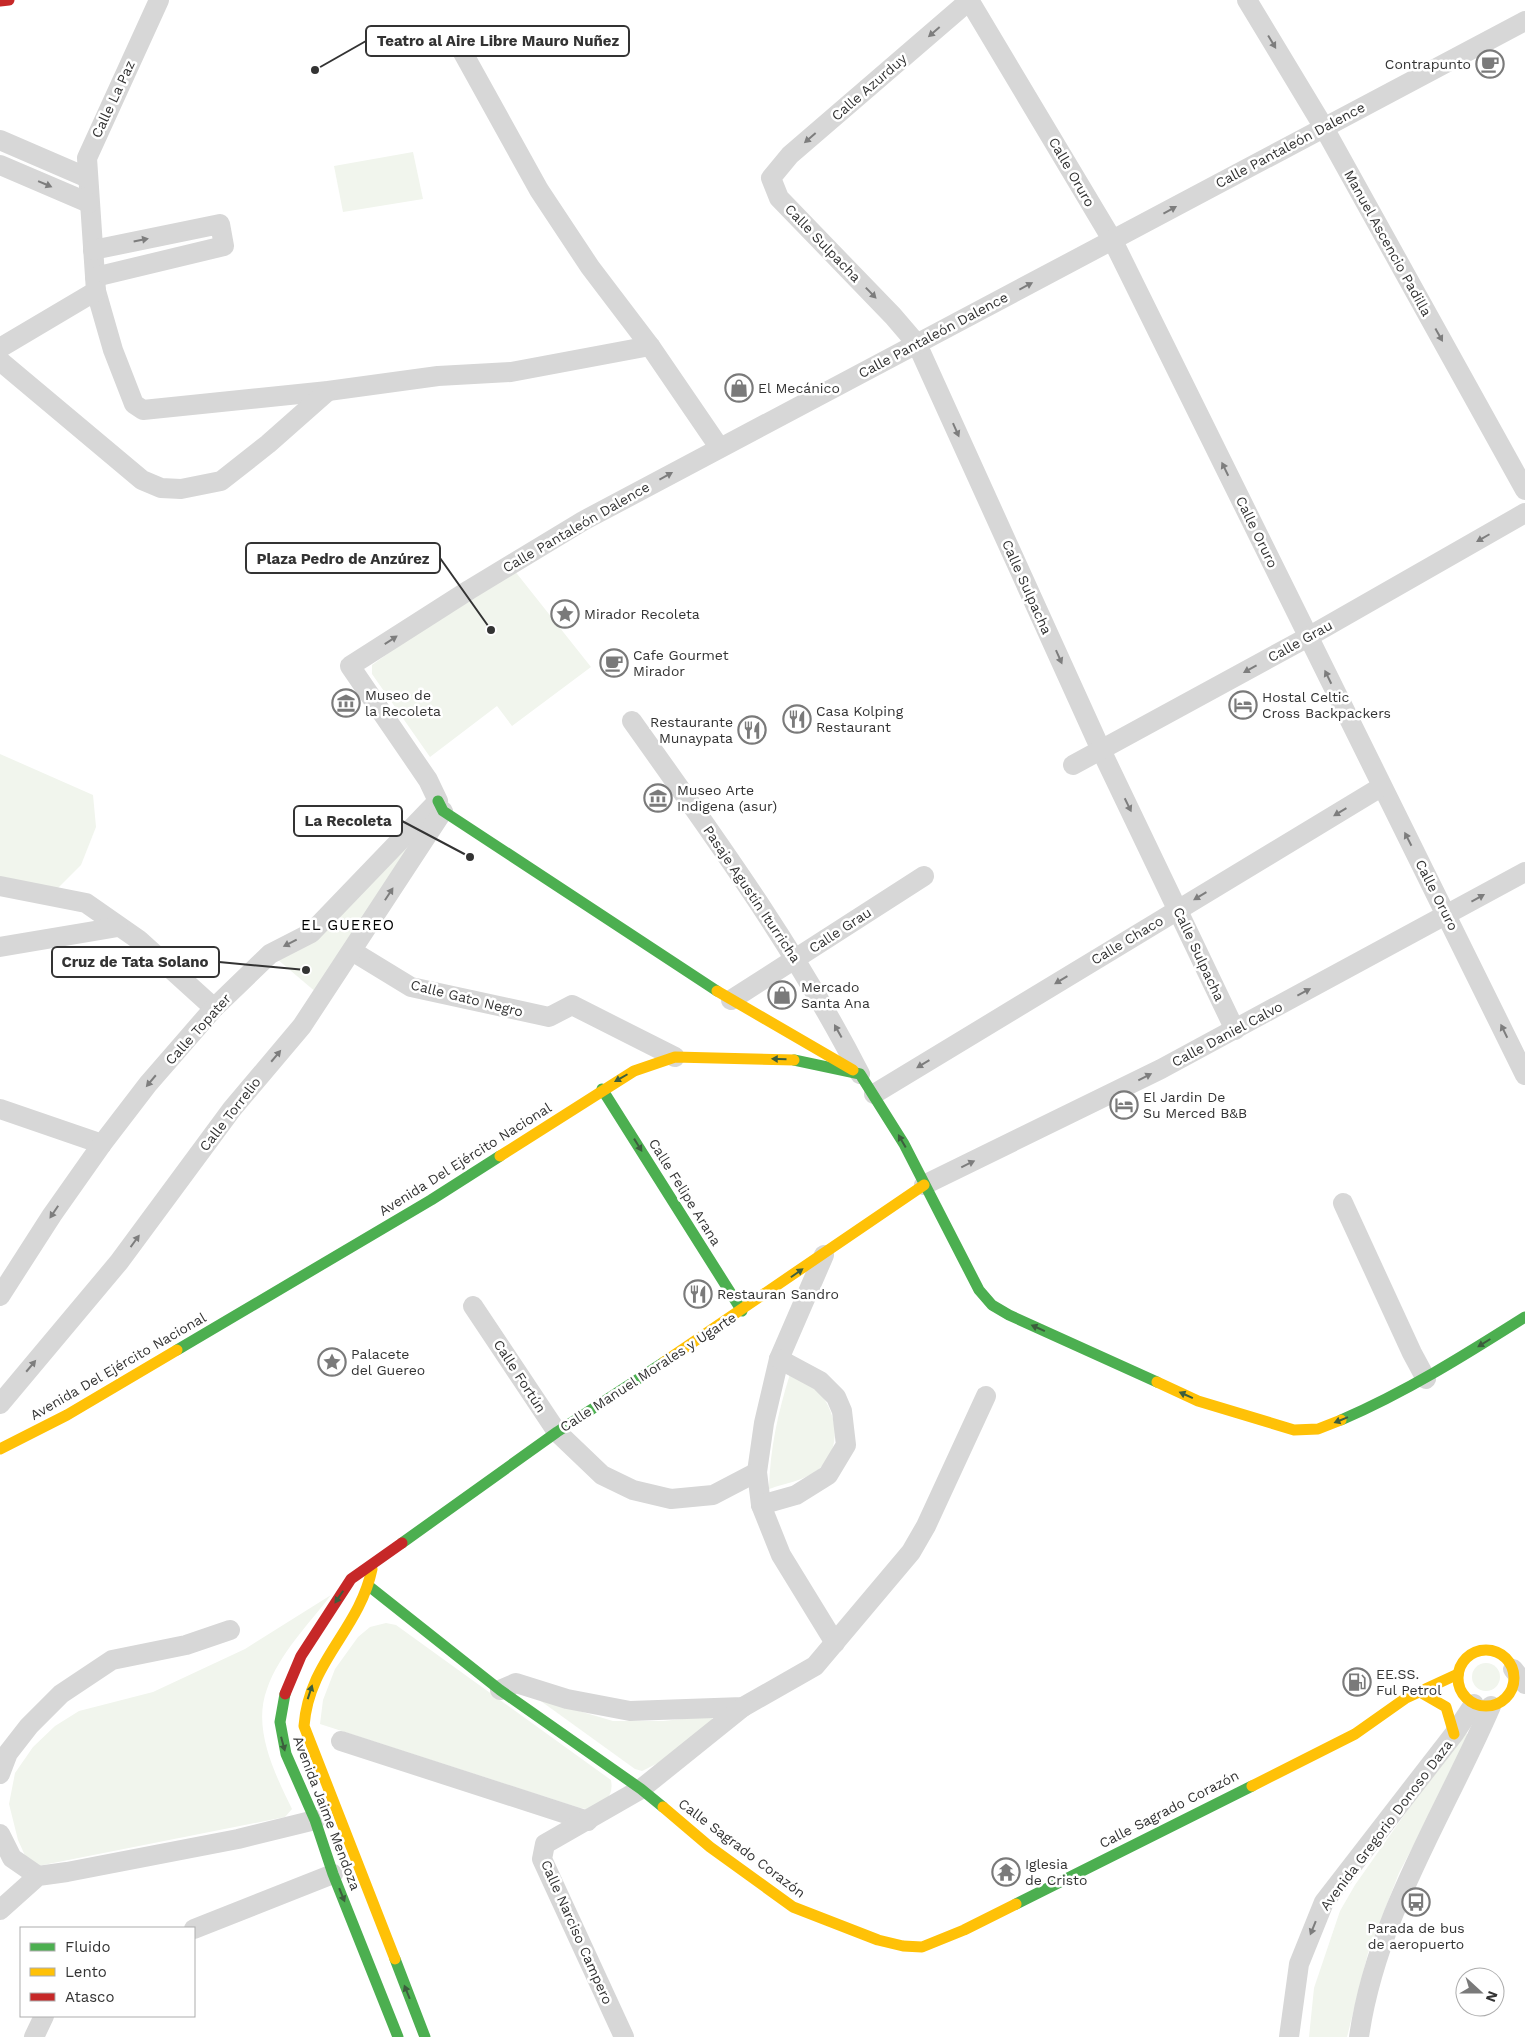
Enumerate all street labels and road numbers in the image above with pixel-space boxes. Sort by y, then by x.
street label: Calle Azurduy [828,50,910,124]
street label: Calle La Paz [88,58,138,140]
street label: Calle Pantaleón Dalence [1213,99,1367,191]
street label: Calle Oruro [1046,134,1098,210]
street label: Manuel Ascencio Padilla [1341,167,1435,319]
street label: Calle Sulpacha [782,201,864,285]
street label: Calle Pantaleón Dalence [856,289,1010,381]
street label: Calle Pantaleón Dalence [500,478,652,576]
street label: Calle Oruro [1233,494,1281,570]
street label: Calle Sulpacha [999,537,1055,637]
street label: Calle Grau [1265,617,1335,665]
street label: Pasaje Agustín Iturricha [700,822,804,966]
street label: Calle Oruro [1412,857,1462,933]
street label: Calle Grau [806,904,874,956]
street label: Calle Sulpacha [1170,904,1228,1004]
street label: Calle Chaco [1088,912,1166,968]
street label: Calle Gato Negro [409,976,525,1020]
street label: Calle Topater [162,990,234,1068]
street label: Calle Daniel Calvo [1169,998,1285,1070]
street label: Calle Torrelio [196,1074,264,1154]
street label: Avenida Del Ejército Nacional [376,1099,555,1219]
street label: Calle Felipe Arana [646,1136,724,1249]
street label: Avenida Del Ejército Nacional [27,1309,209,1423]
street label: Calle Manuel Morales y Ugarte [557,1309,739,1435]
street label: Calle Fortún [491,1337,549,1415]
street label: Avenida Jaime Mendoza [290,1734,364,1892]
street label: Avenida Gregorio Donoso Daza [1317,1737,1455,1913]
street label: Calle Sagrado Corazón [1097,1767,1241,1851]
street label: Calle Sagrado Corazón [676,1795,808,1901]
street label: Calle Narciso Campero [538,1857,616,2007]

